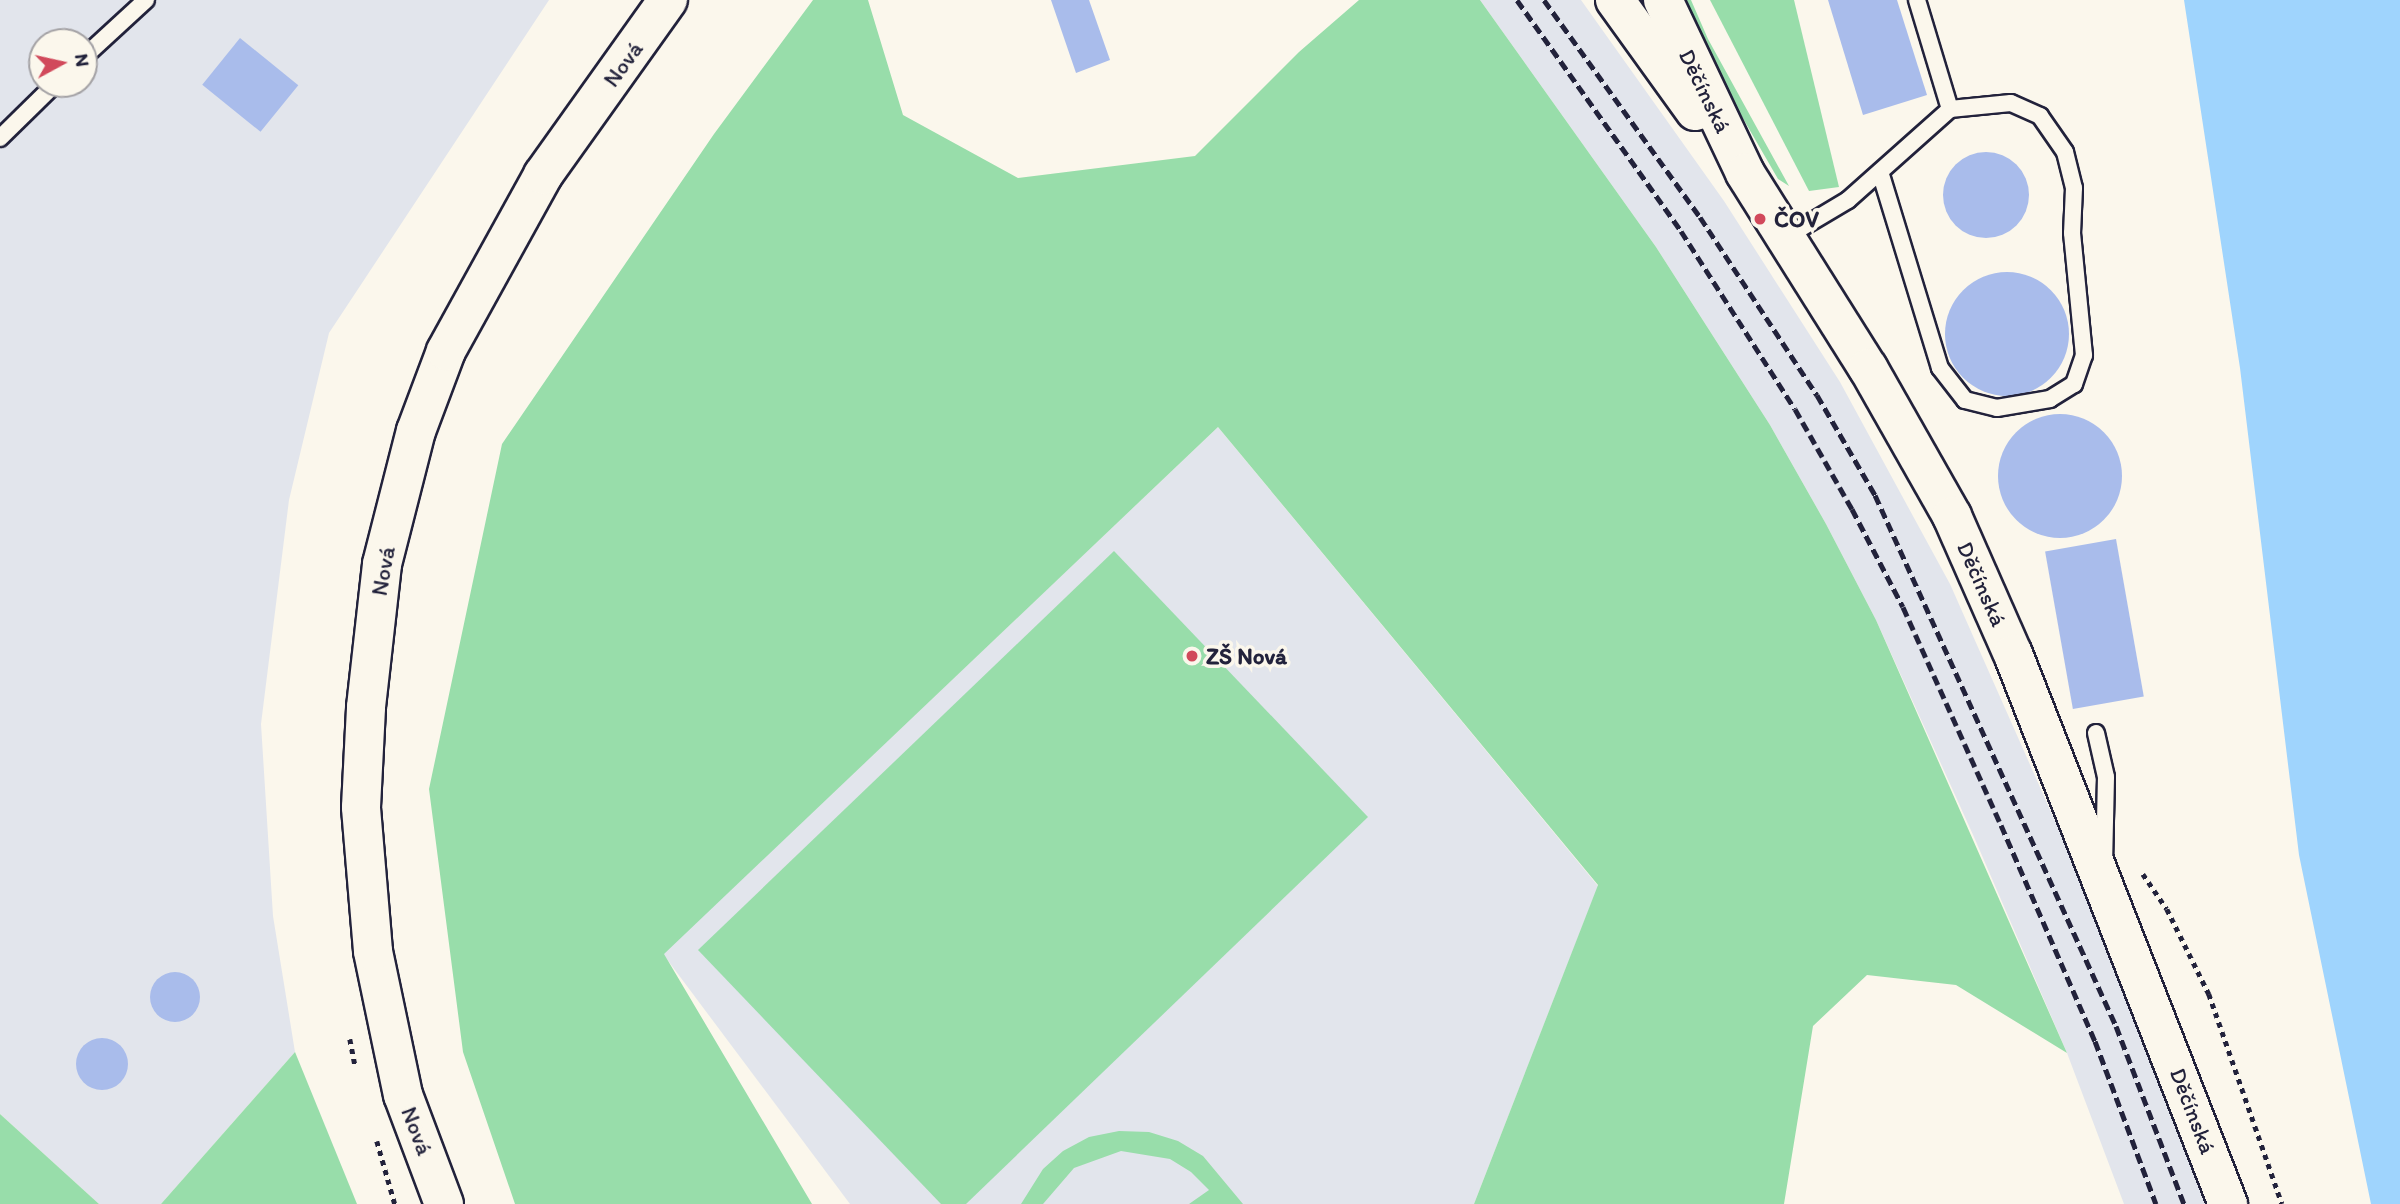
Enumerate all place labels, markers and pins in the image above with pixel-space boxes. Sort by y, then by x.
place label: ČOV [1774,205,1819,233]
marker: ČOV [1752,211,1768,227]
place label: ZŠ Nová [1206,642,1287,670]
marker: ZŠ Nová [1184,648,1200,664]

